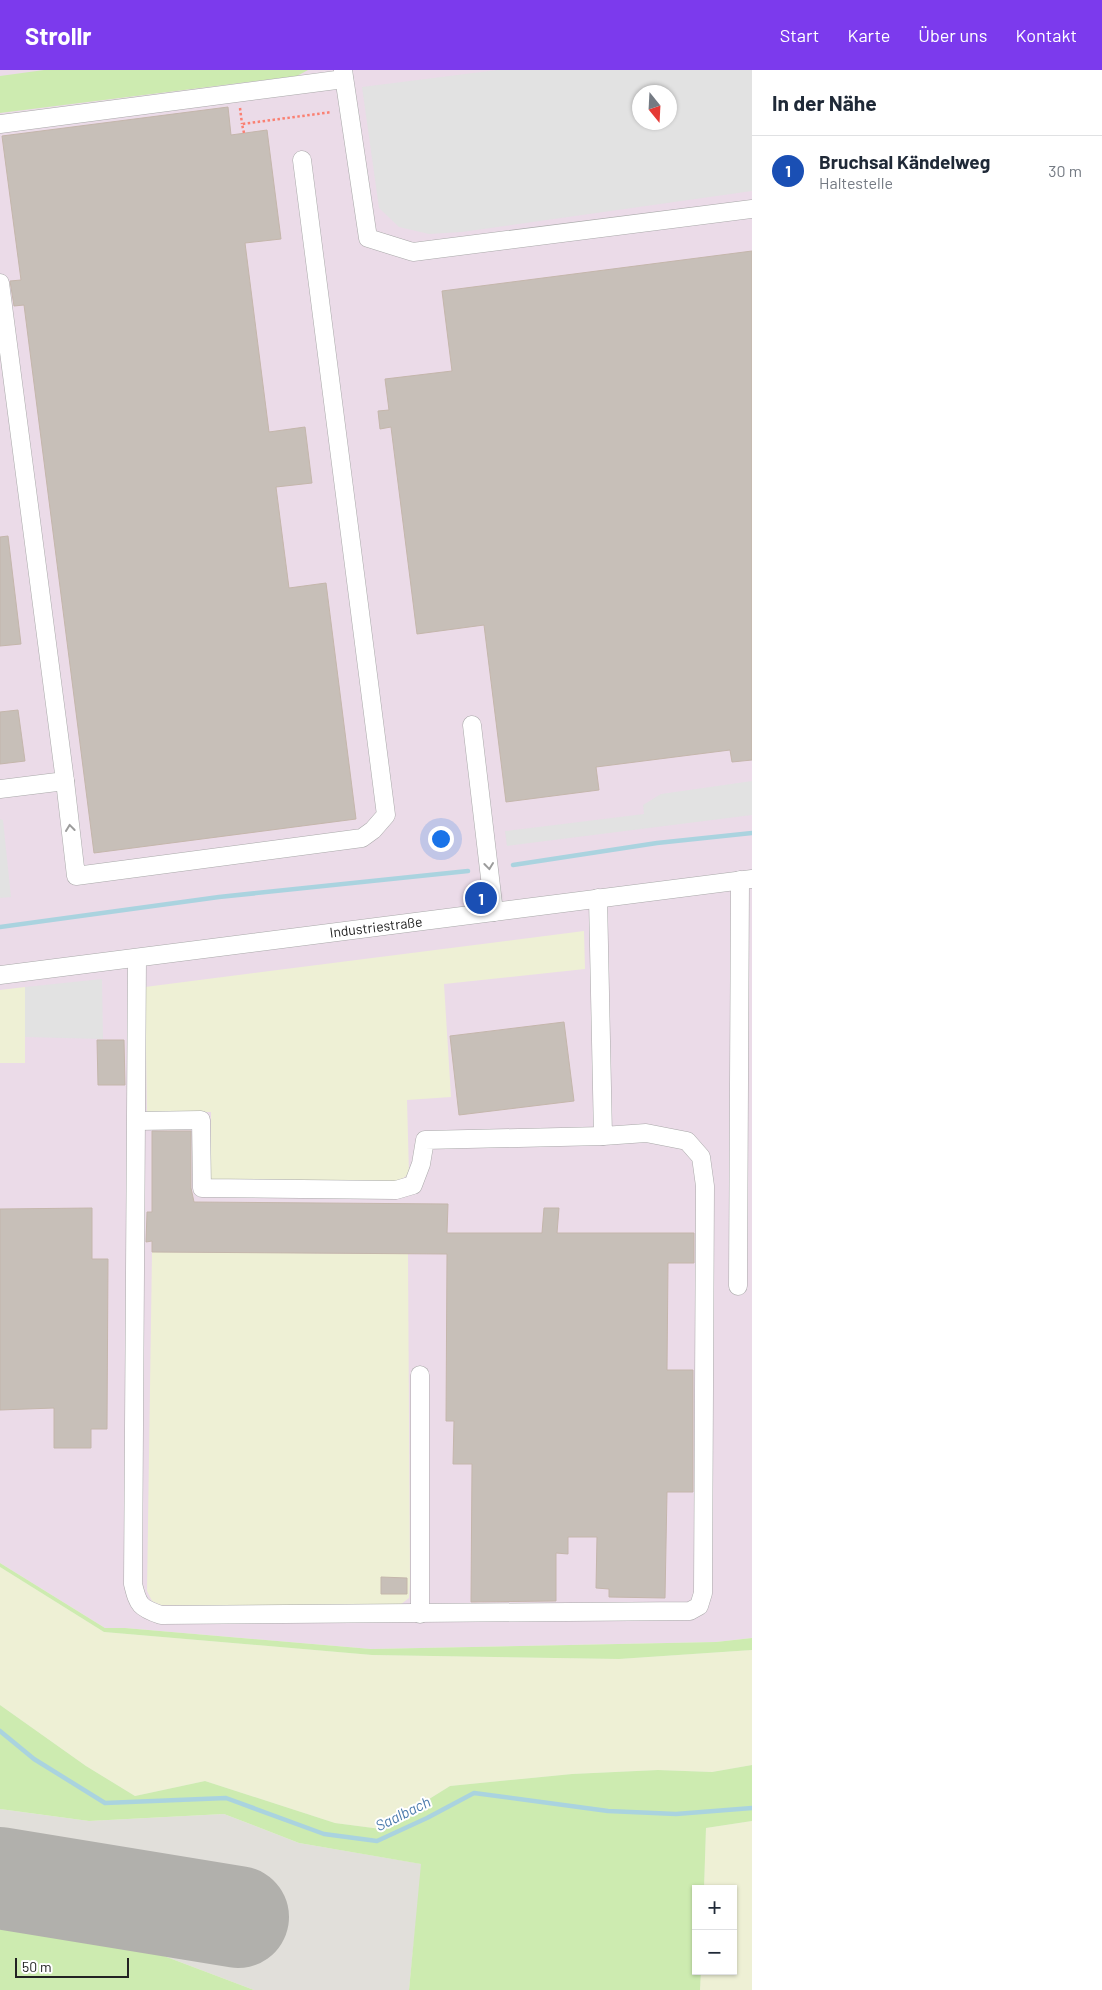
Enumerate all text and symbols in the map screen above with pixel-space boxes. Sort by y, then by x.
text: Strollr [25,21,92,50]
text: Start [780,24,819,46]
text: Karte [847,24,890,46]
text: Über uns [918,24,987,46]
text: Kontakt [1015,24,1077,46]
north arrow [632,85,677,130]
text: In der Nähe [772,90,877,115]
text: Bruchsal Kändelweg [819,150,990,173]
text: 1 [785,161,791,180]
text: 30 m [1048,161,1082,180]
text: Haltestelle [819,173,893,192]
one-way arrow [65,824,76,832]
your location [428,826,454,852]
one-way arrow [483,863,494,871]
pin: 1 [465,879,497,917]
street label: Industriestraße [329,912,423,941]
water label: Saalbach [372,1792,433,1834]
map controls [692,1885,737,1975]
button: + [692,1885,737,1930]
button: − [692,1930,737,1975]
scale bar [15,1955,129,1978]
text: 50 m [22,1958,51,1975]

